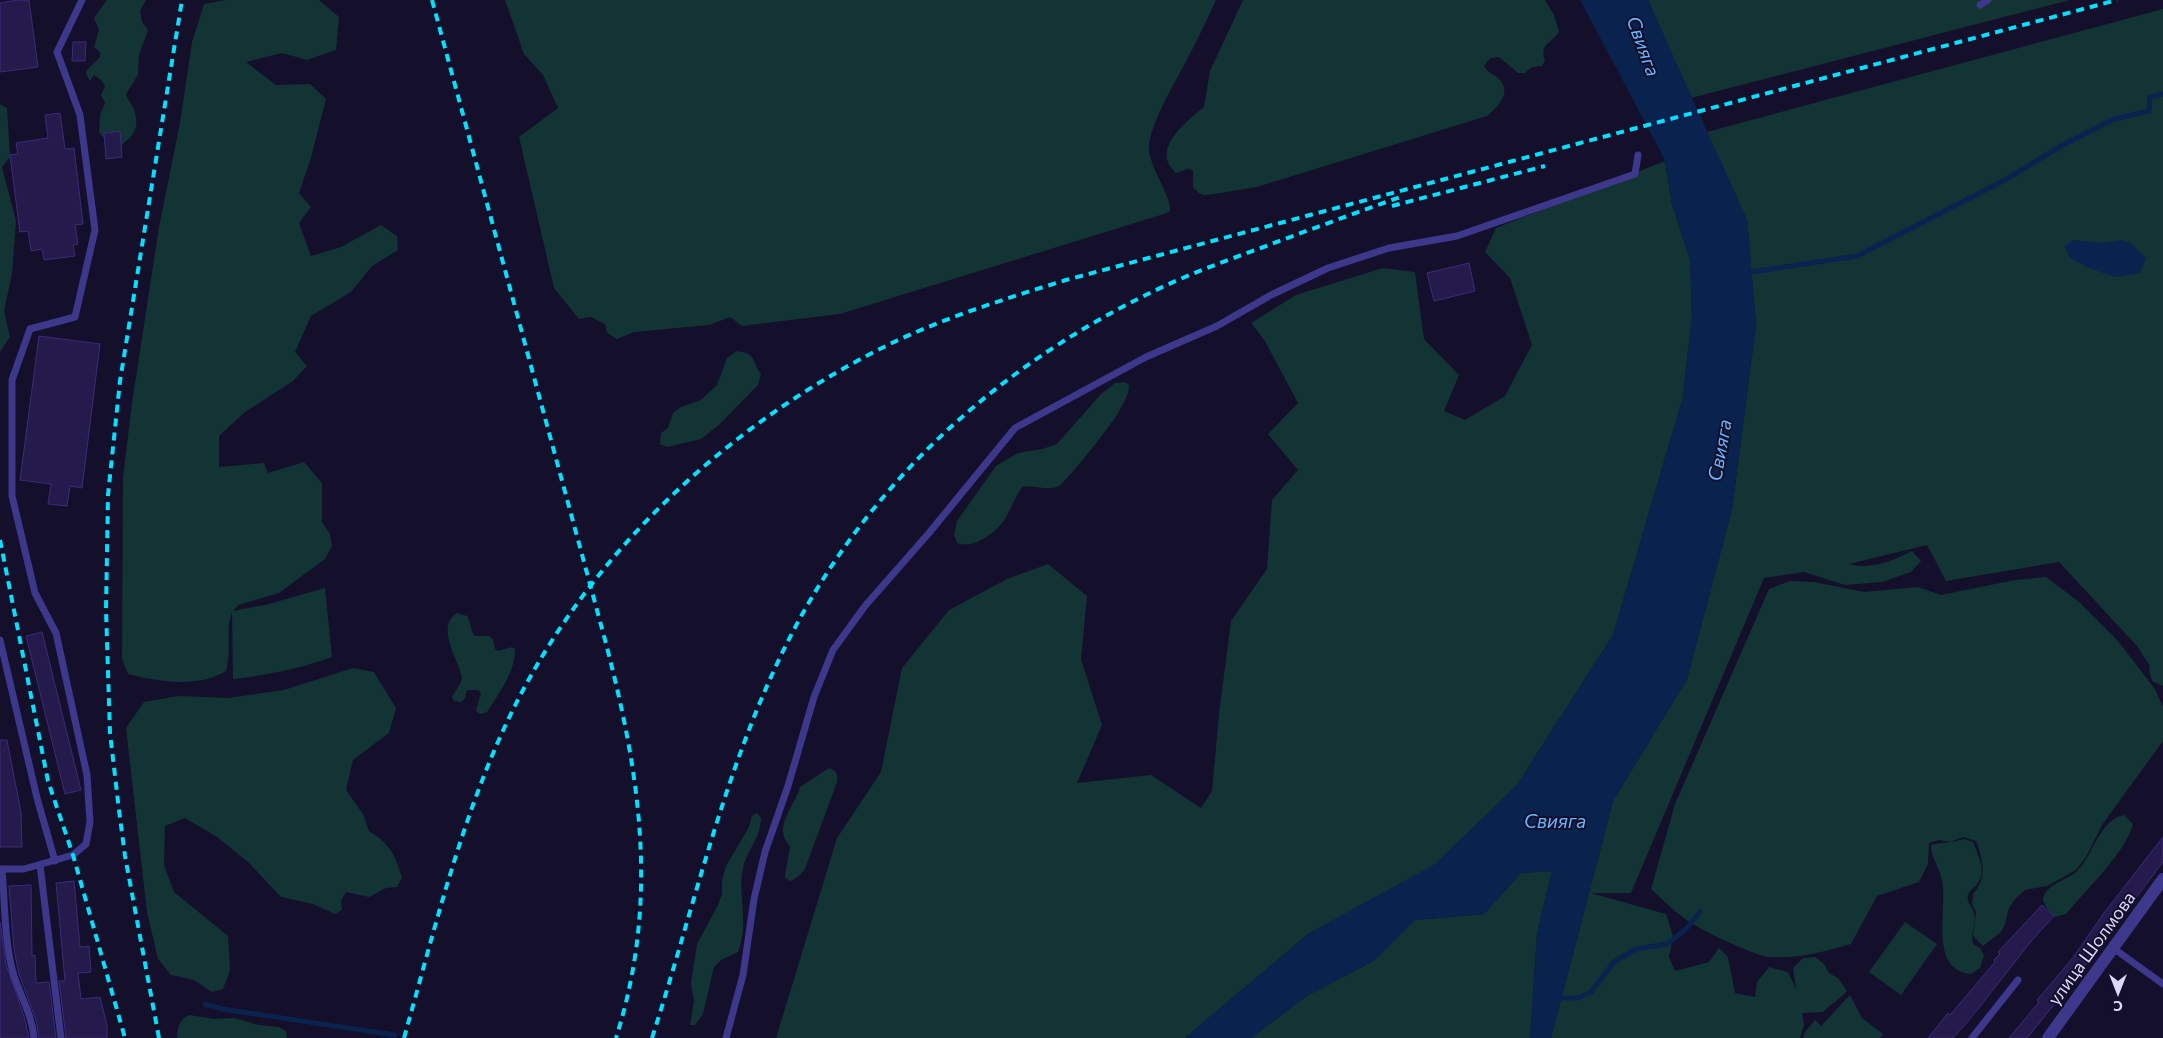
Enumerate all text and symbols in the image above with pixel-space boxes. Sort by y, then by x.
water label: Свияга [1623,13,1665,79]
water label: Свияга [1702,417,1736,483]
water label: Свияга [1524,809,1586,832]
street label: улица Шолмова [2042,887,2140,1009]
north arrow [2093,968,2143,1018]
text: С [2113,998,2123,1015]

